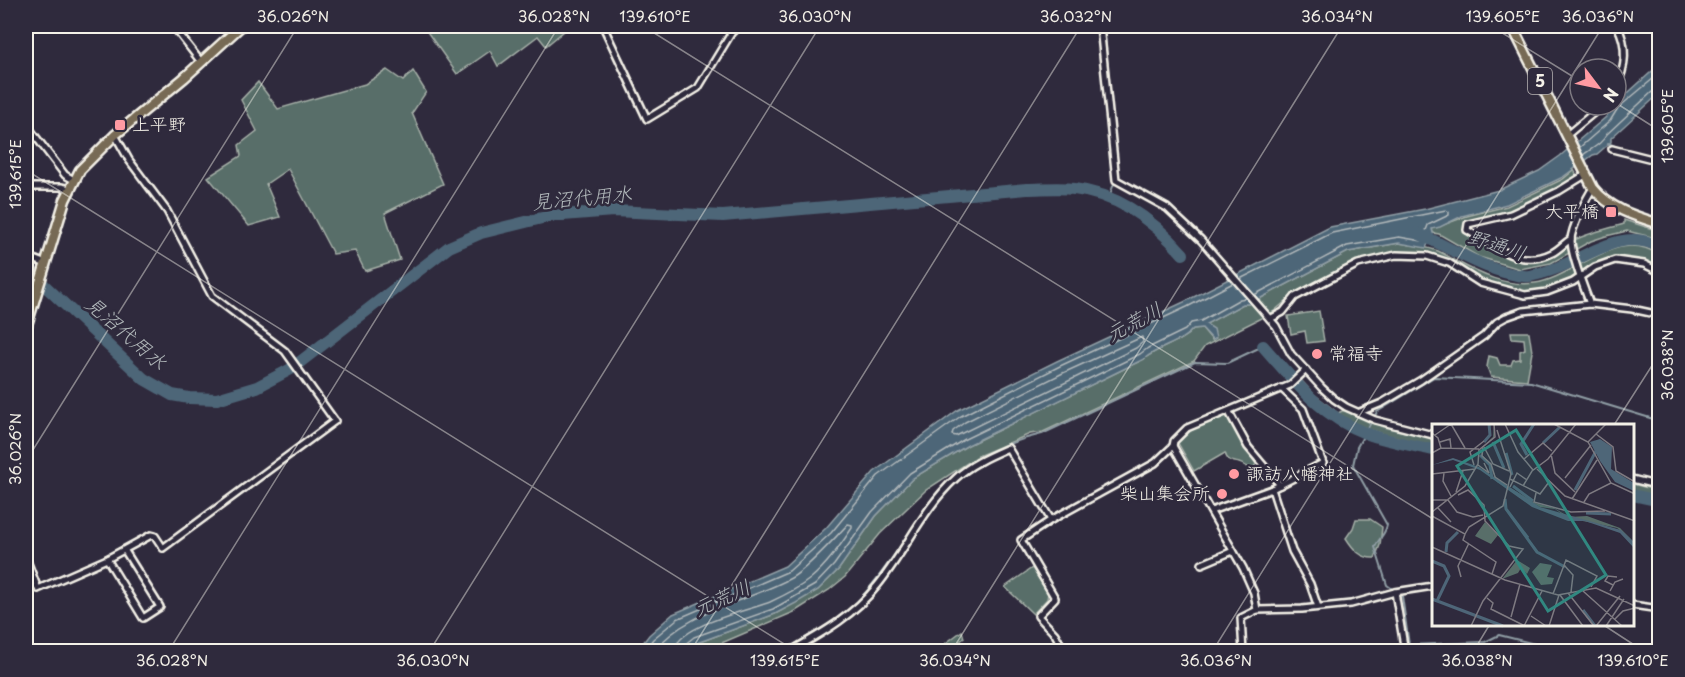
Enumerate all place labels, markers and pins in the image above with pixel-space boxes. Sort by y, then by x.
place label: 上平野 [132,110,186,137]
marker: 上平野 [113,118,127,132]
place label: 大平橋 [1545,197,1599,224]
marker: 大平橋 [1604,205,1618,219]
place label: 常福寺 [1329,339,1383,366]
marker: 常福寺 [1310,347,1324,361]
place label: 諏訪八幡神社 [1246,459,1354,486]
marker: 諏訪八幡神社 [1227,467,1241,481]
place label: 柴山集会所 [1120,479,1210,506]
marker: 柴山集会所 [1215,487,1229,501]

